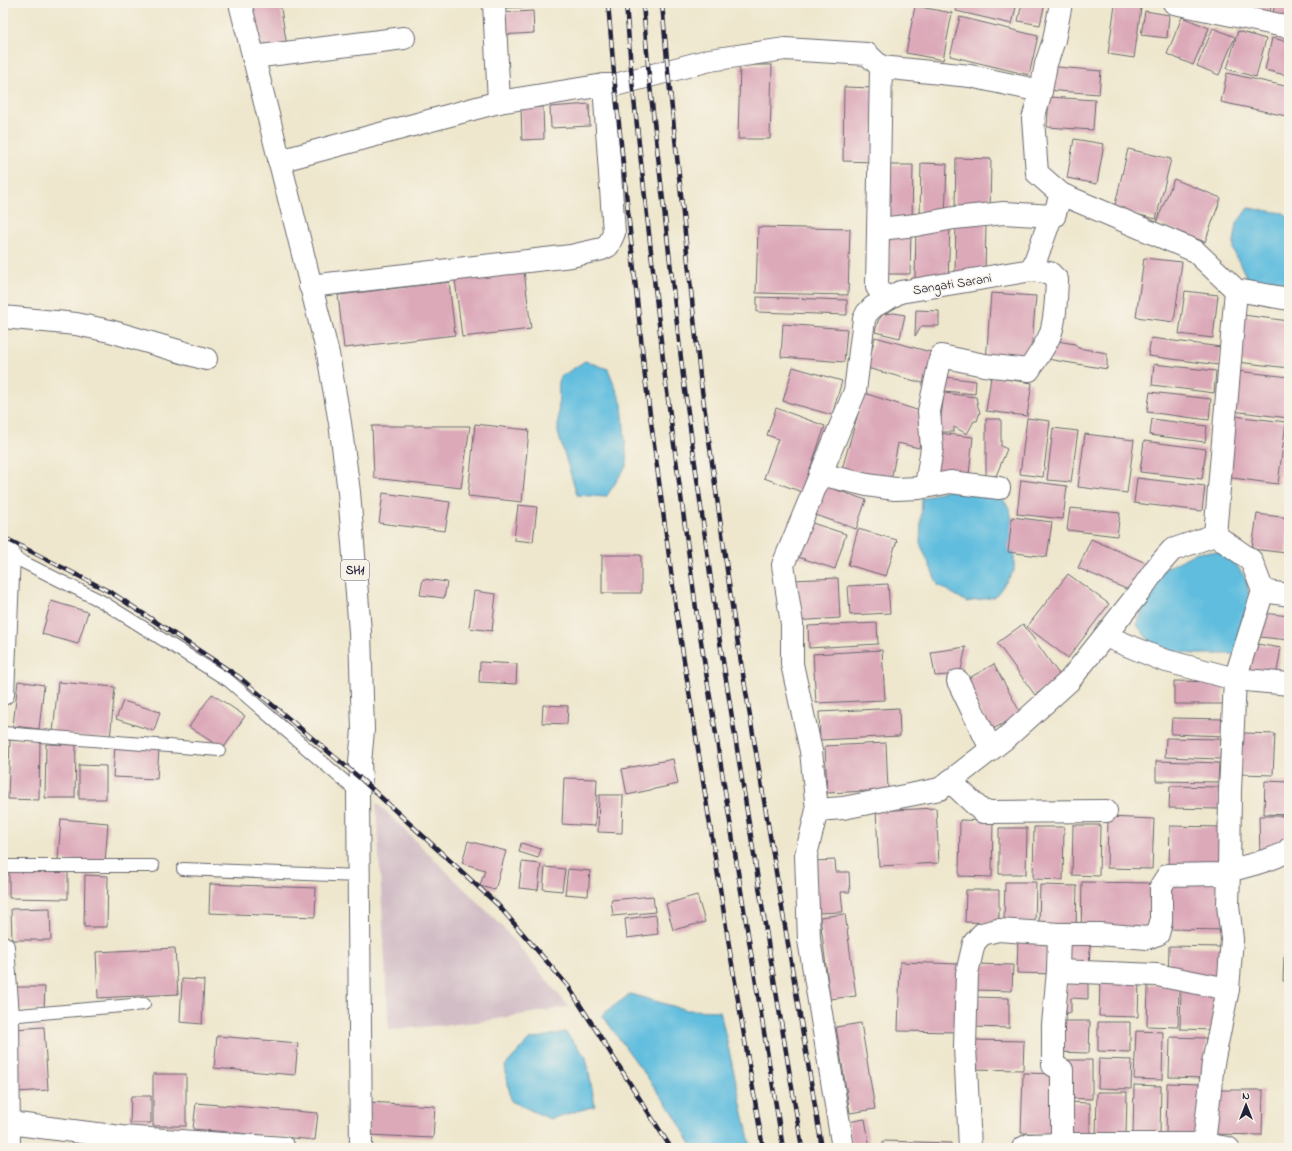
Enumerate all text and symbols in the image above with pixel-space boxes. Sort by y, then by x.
street label: Sangati Sarani [911,269,993,301]
road number: SH1 [341,560,369,580]
north arrow [1226,1085,1266,1125]
text: N [1242,1088,1250,1104]

